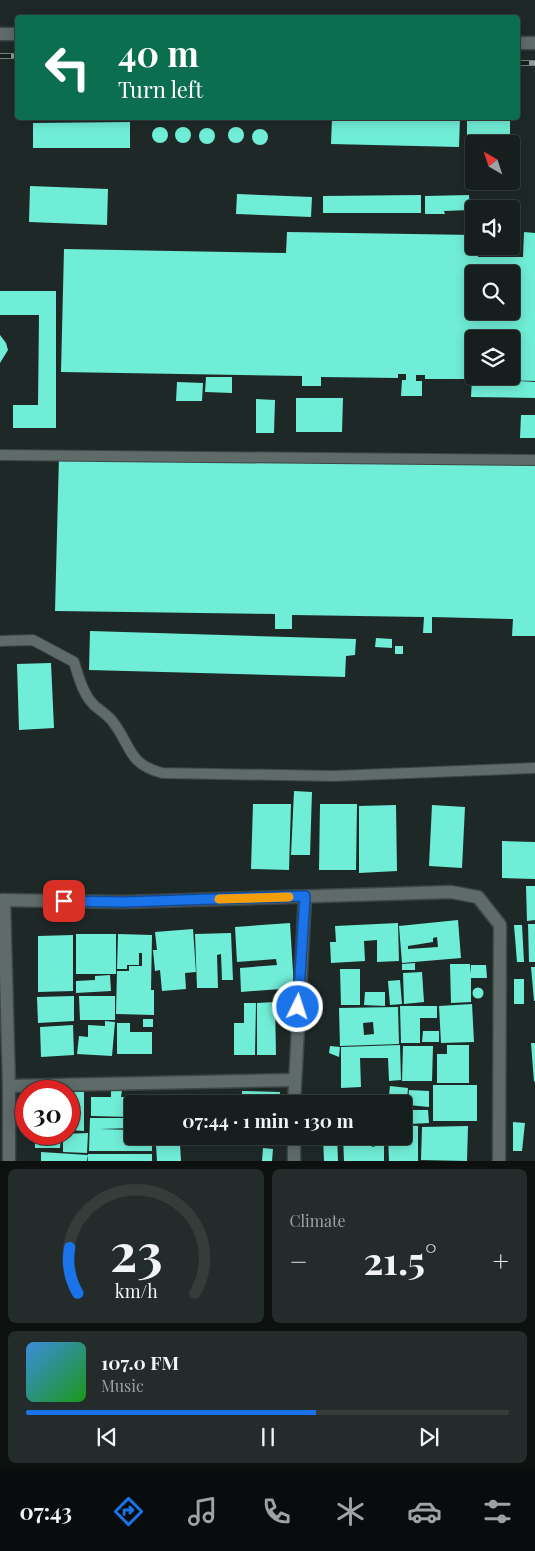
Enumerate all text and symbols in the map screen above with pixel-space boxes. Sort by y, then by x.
text: 40 m [118,29,199,76]
icon: left [35,35,100,100]
text: Turn left [118,74,203,104]
north arrow [465,135,520,190]
map controls [465,135,520,385]
button: sound [465,200,520,255]
button: search [465,265,520,320]
button: layers [465,330,520,385]
pin [43,880,85,922]
icon: arrive [50,887,78,915]
position arrow [271,980,323,1032]
speed limit sign: 30 [15,1080,80,1145]
text: 07:44 · 1 min · 130 m [182,1107,354,1133]
text: Climate [290,1210,346,1231]
text: 23 [109,1216,162,1285]
text: 21.5° [363,1234,437,1285]
text: − [290,1242,308,1279]
text: + [493,1242,509,1279]
text: km/h [114,1279,158,1302]
text: 107.0 FM [101,1349,179,1375]
text: Music [101,1375,144,1396]
icon: previous [93,1423,121,1451]
icon: pause [254,1423,282,1451]
icon: next [415,1423,443,1451]
icon: directions [111,1494,146,1529]
icon: music [185,1494,220,1529]
icon: phone [259,1494,294,1529]
icon: climate [333,1494,368,1529]
icon: car [407,1494,442,1529]
icon: filters [480,1494,515,1529]
text: 07:43 [19,1496,72,1526]

